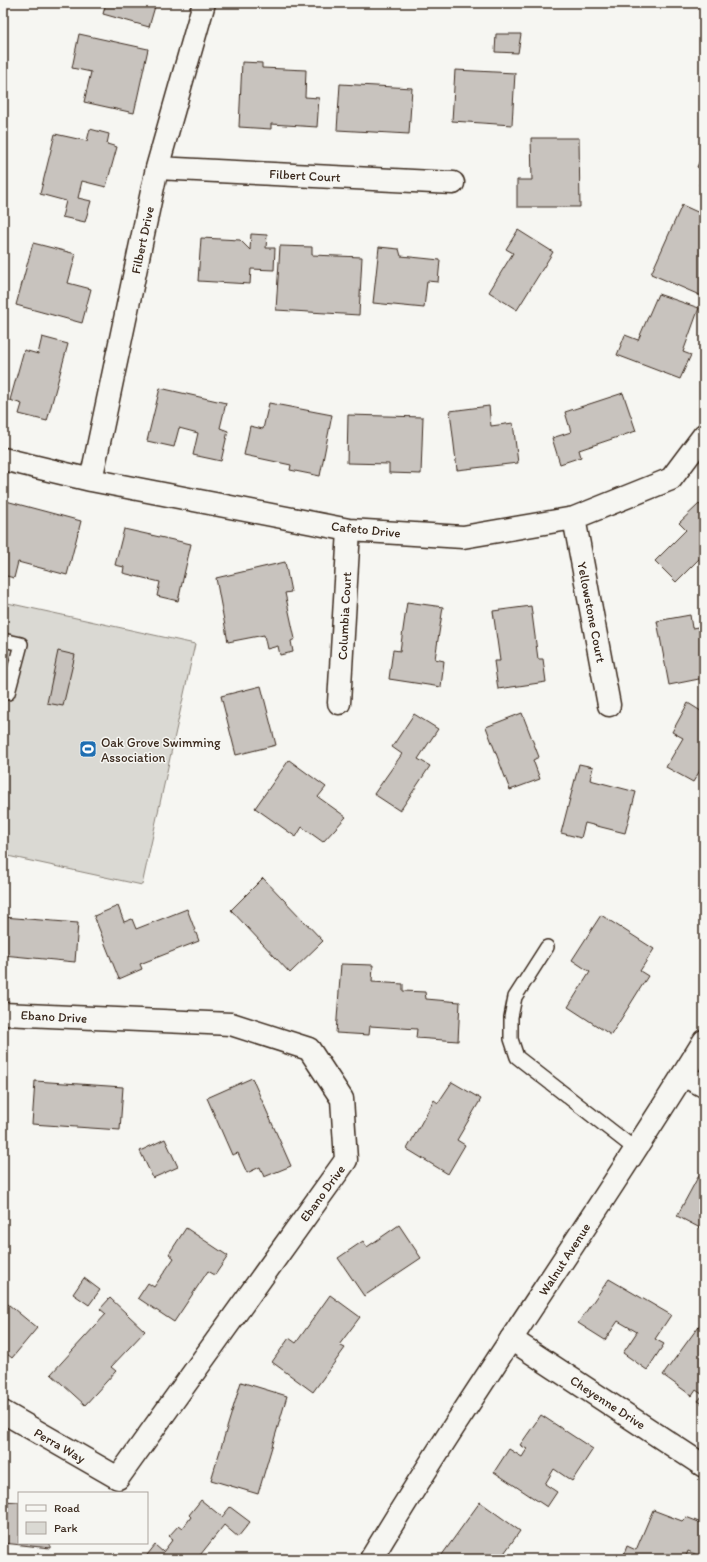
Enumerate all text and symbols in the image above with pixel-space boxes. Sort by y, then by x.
street label: Filbert Court [269,166,341,185]
street label: Filbert Drive [128,205,157,275]
street label: Cafeto Drive [330,518,401,541]
street label: Yellowstone Court [574,560,609,664]
street label: Columbia Court [335,571,354,660]
place label: Oak Grove Swimming Association [101,735,221,765]
sports icon: Oak Grove Swimming Association [78,739,98,759]
street label: Ebano Drive [20,1007,88,1026]
street label: Ebano Drive [297,1162,348,1225]
street label: Walnut Avenue [535,1220,593,1298]
street label: Cheyenne Drive [567,1373,648,1432]
street label: Perra Way [31,1425,88,1466]
legend [18,1492,148,1544]
text: Road [54,1501,80,1515]
text: Park [54,1521,78,1535]

